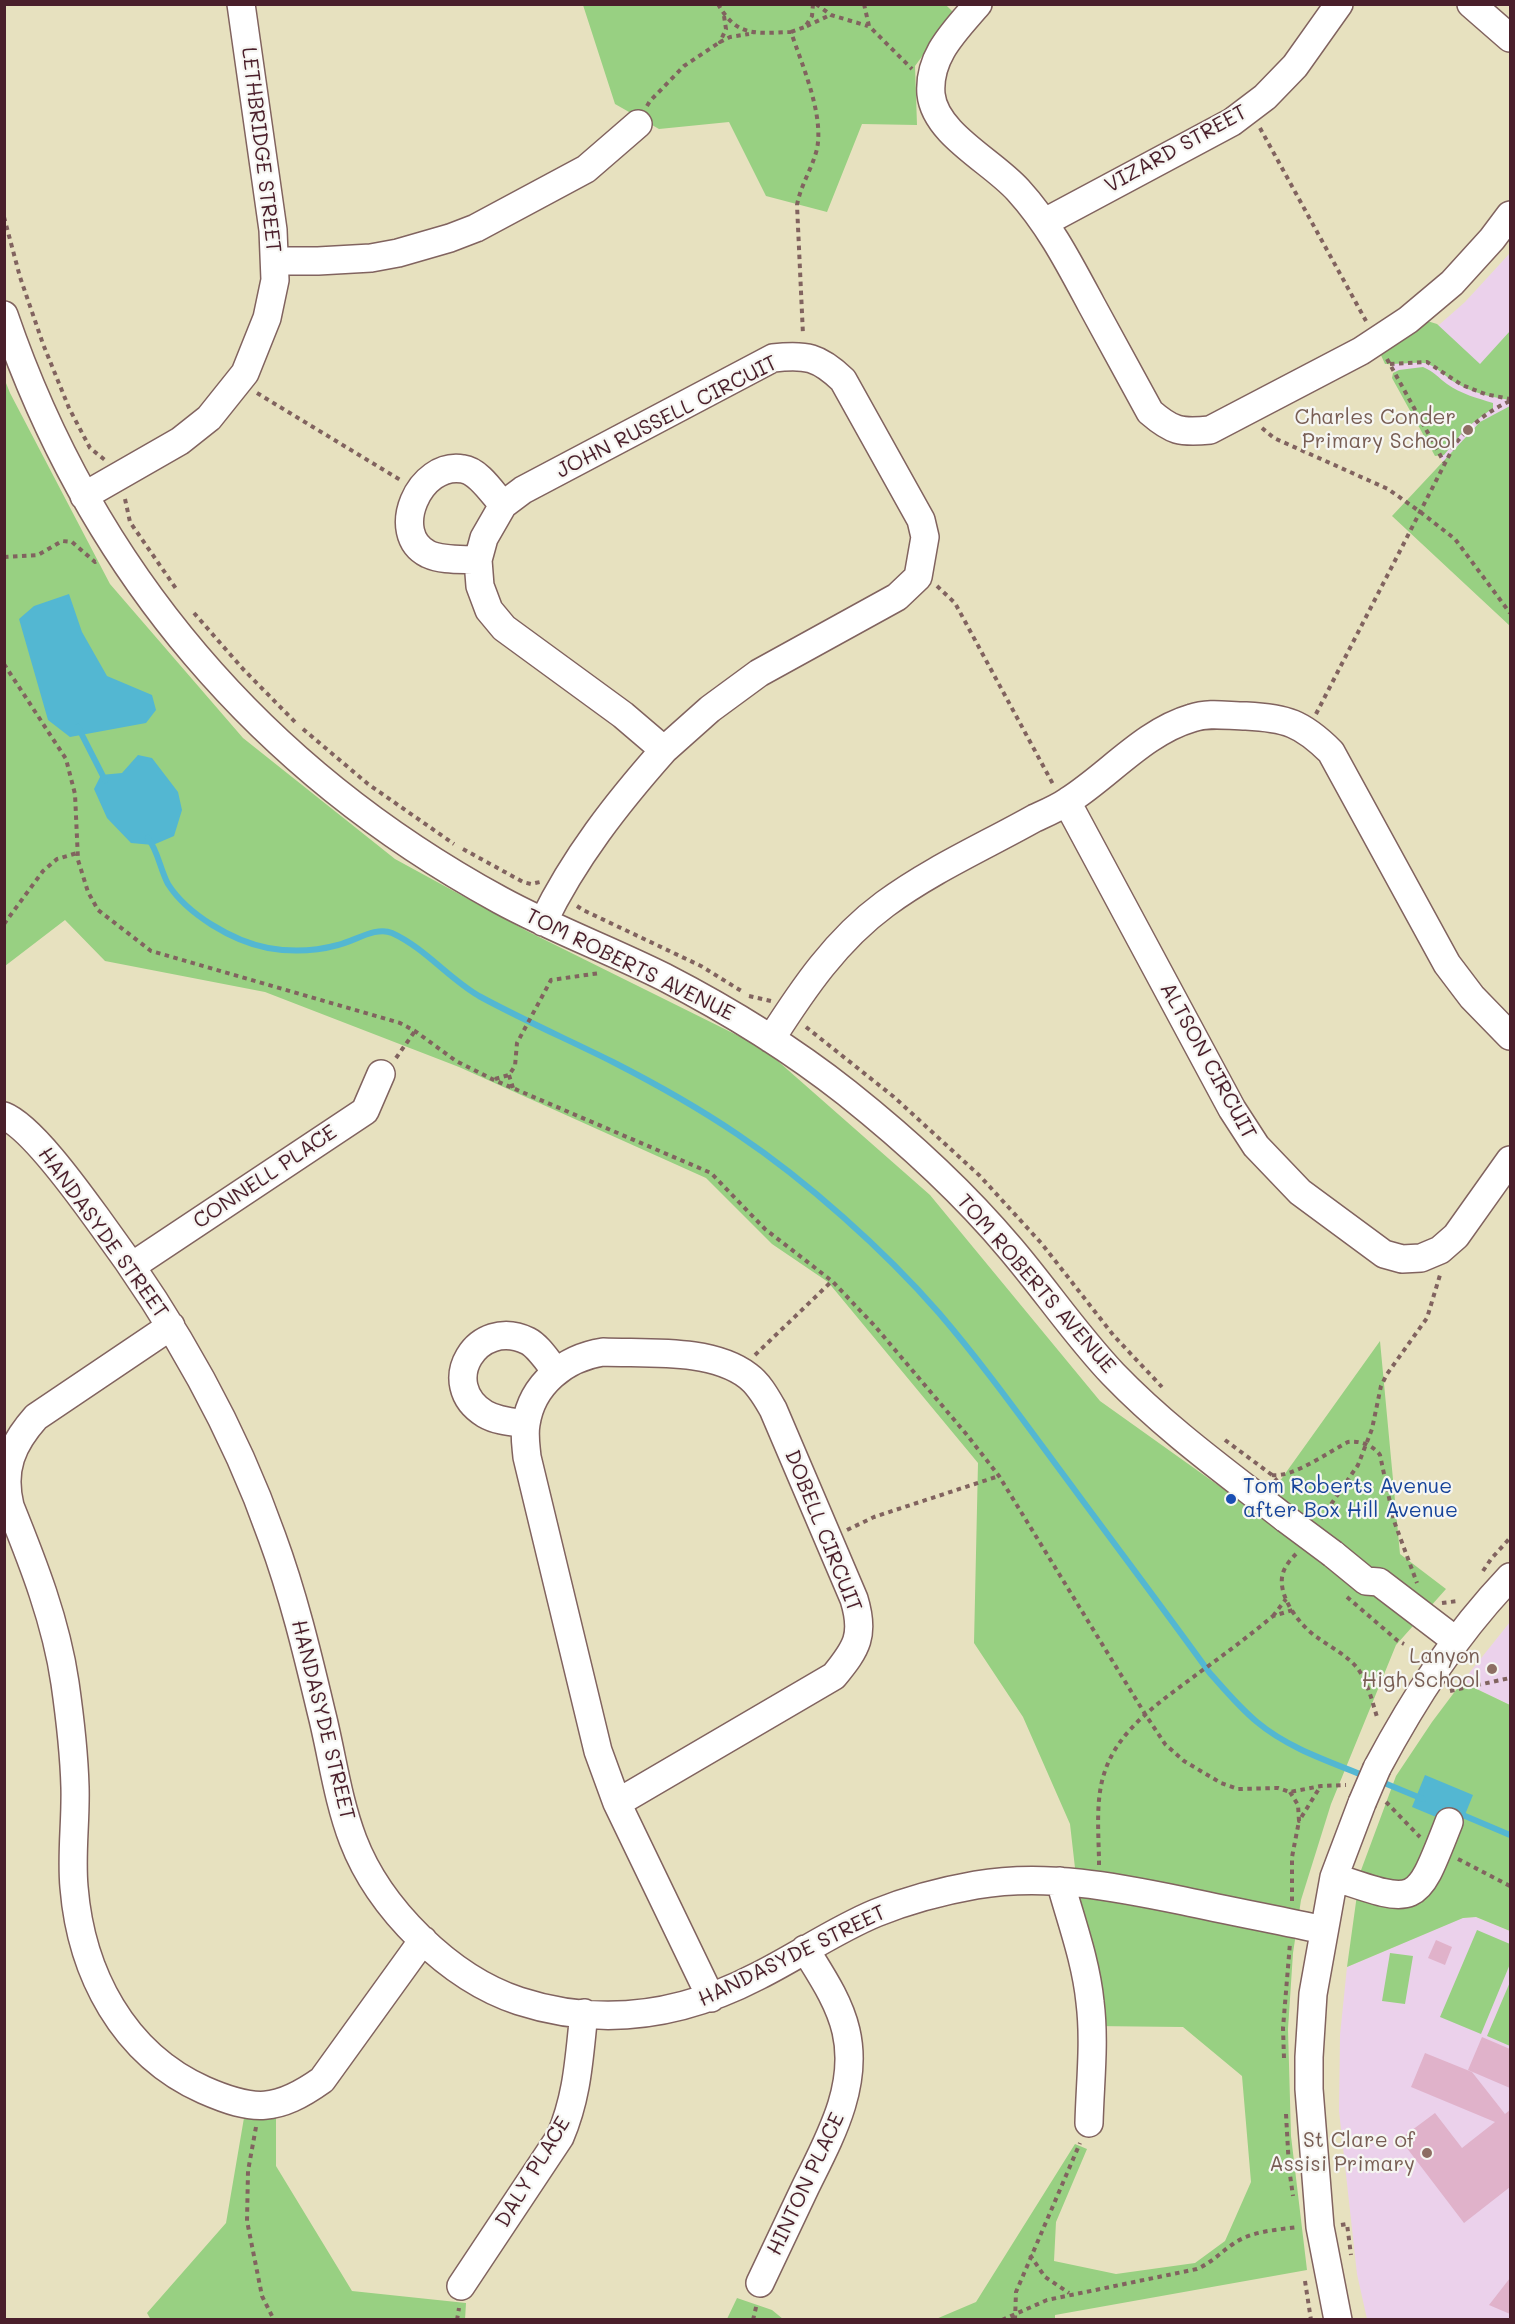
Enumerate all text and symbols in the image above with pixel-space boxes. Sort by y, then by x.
street label: LETHBRIDGE STREET [236,46,286,254]
street label: VIZARD STREET [1100,100,1252,198]
street label: JOHN RUSSELL CIRCUIT [552,350,782,484]
place label: Charles Conder Primary School [1294,405,1456,455]
marker: Charles Conder Primary School [1461,423,1475,437]
street label: TOM ROBERTS AVENUE [522,903,738,1027]
street label: ALTSON CIRCUIT [1154,978,1262,1144]
street label: CONNELL PLACE [188,1120,342,1234]
street label: HANDASYDE STREET [32,1142,174,1324]
street label: TOM ROBERTS AVENUE [951,1189,1121,1379]
street label: DOBELL CIRCUIT [779,1446,867,1616]
place label: Tom Roberts Avenue after Box Hill Avenue [1243,1474,1458,1524]
marker: Tom Roberts Avenue after Box Hill Avenue [1224,1492,1238,1506]
street label: HANDASYDE STREET [286,1617,360,1823]
place label: Lanyon High School [1362,1644,1480,1694]
marker: Lanyon High School [1485,1662,1499,1676]
street label: HANDASYDE STREET [694,1900,890,2012]
street label: HINTON PLACE [762,2109,850,2259]
street label: DALY PLACE [490,2112,576,2232]
place label: St Clare of Assisi Primary [1269,2128,1415,2178]
marker: St Clare of Assisi Primary [1420,2146,1434,2160]

